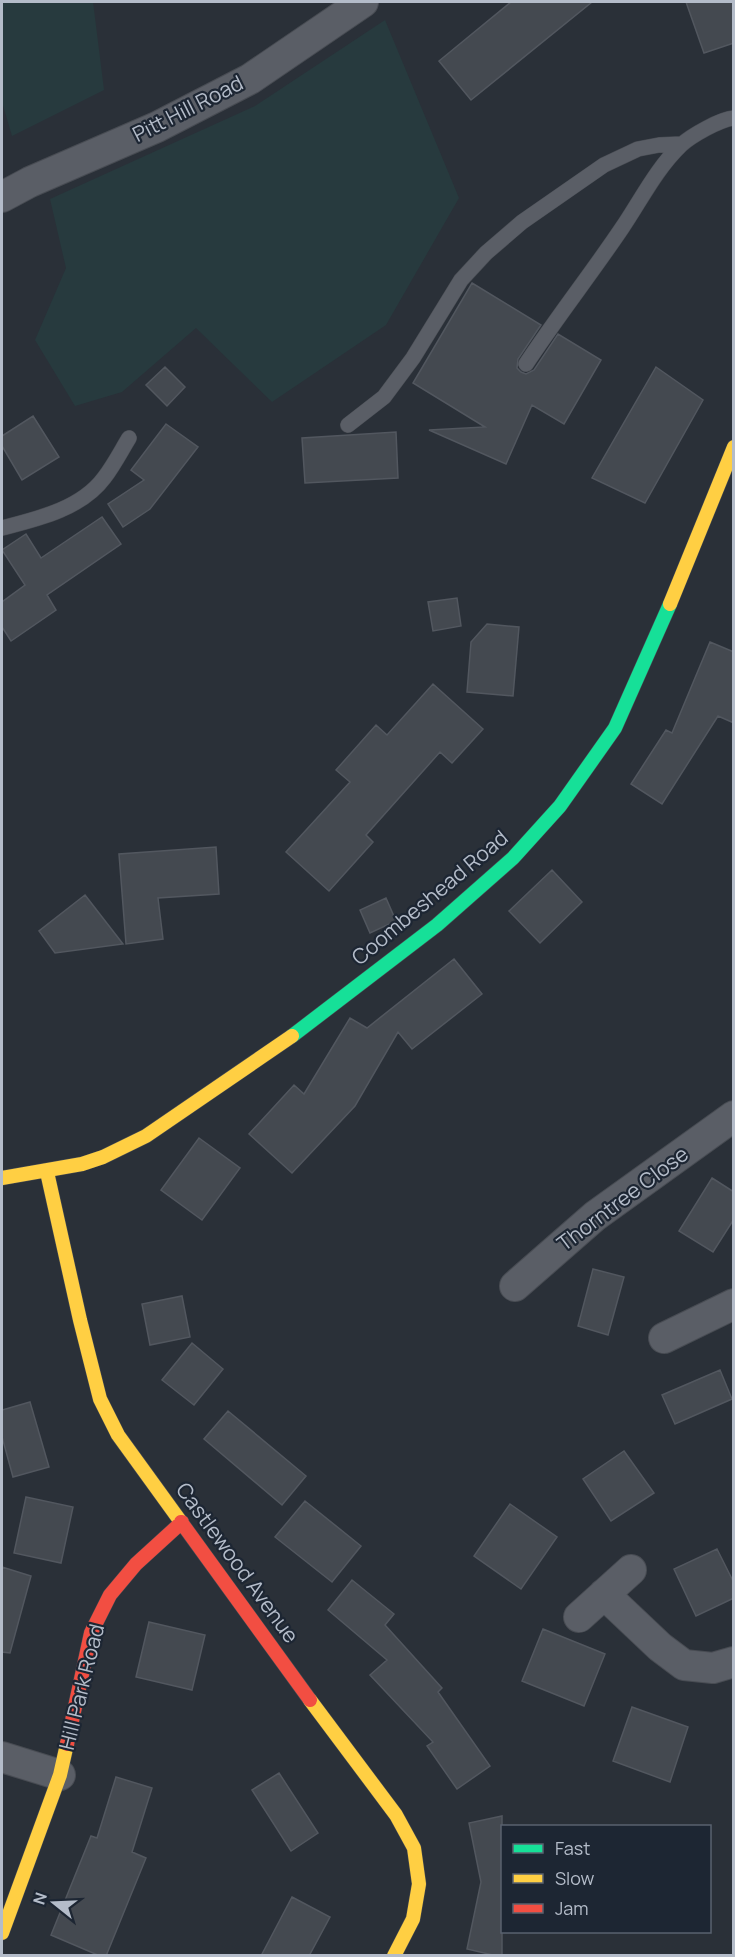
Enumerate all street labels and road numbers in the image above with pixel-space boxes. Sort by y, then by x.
street label: Pitt Hill Road [128,68,248,148]
street label: Coombeshead Road [345,824,513,971]
street label: Thorntree Close [551,1140,694,1257]
street label: Castlewood Avenue [170,1477,306,1648]
street label: Hill Park Road [52,1621,110,1753]

